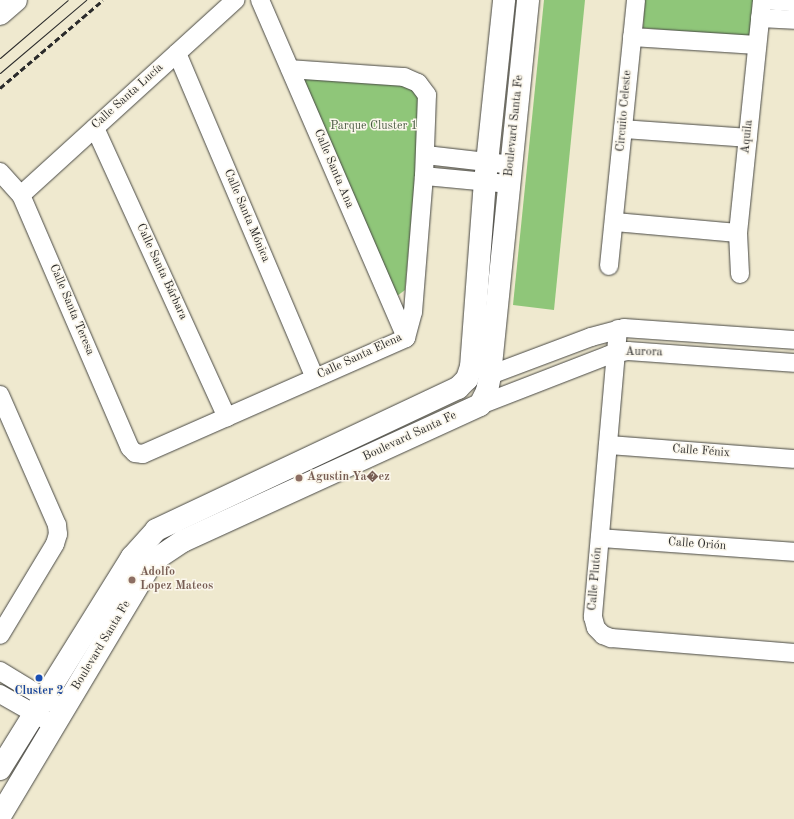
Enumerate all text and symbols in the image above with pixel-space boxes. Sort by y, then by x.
street label: Calle Santa Lucía [89,61,167,133]
street label: Circuito Celeste [614,70,636,152]
street label: Boulevard Santa Fe [503,75,527,177]
street label: Aquila [739,119,757,155]
park label: Parque Cluster 1 [330,120,418,134]
street label: Calle Santa Ana [310,127,356,211]
street label: Calle Santa Mónica [220,167,272,265]
street label: Calle Santa Bárbara [132,222,190,322]
street label: Calle Santa Teresa [45,262,97,358]
street label: Calle Santa Elena [315,331,405,383]
street label: Aurora [625,345,663,361]
street label: Boulevard Santa Fe [361,409,459,465]
street label: Calle Fénix [672,443,730,461]
place label: Agustin Ya�ez [307,471,390,485]
marker: Agustin Ya�ez [294,473,304,483]
street label: Calle Orión [667,536,727,554]
street label: Calle Plutón [586,547,606,611]
place label: Adolfo Lopez Mateos [140,566,213,594]
marker: Adolfo Lopez Mateos [127,575,137,585]
street label: Boulevard Santa Fe [70,599,134,693]
marker: Cluster 2 [34,673,44,683]
place label: Cluster 2 [15,685,63,699]

